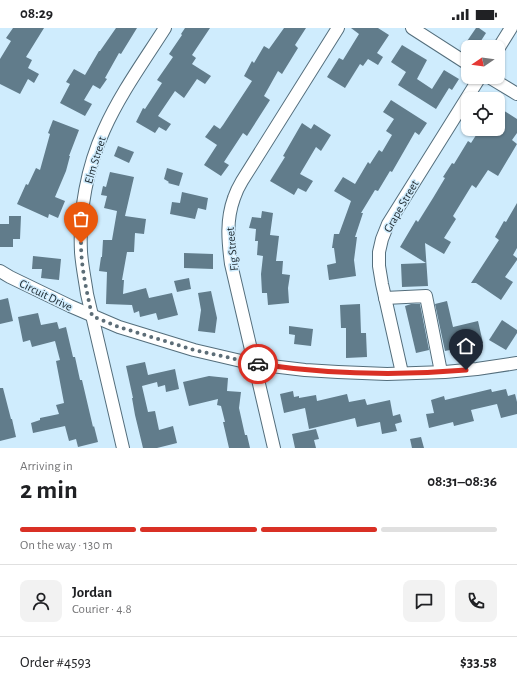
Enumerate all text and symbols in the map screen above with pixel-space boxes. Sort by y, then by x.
text: 08:29 [20,6,53,21]
north arrow [461,40,505,84]
map controls [461,40,505,136]
button: locate [461,92,505,136]
street label: Elm Street [82,135,108,185]
street label: Grape Street [381,178,421,234]
pin [64,202,98,243]
icon: bag [70,208,92,230]
street label: Fig Street [224,226,240,272]
street label: Circuit Drive [18,277,74,313]
pin [449,329,483,370]
icon: home [455,335,477,357]
courier [238,344,278,384]
icon: car [247,353,269,375]
text: Arriving in [20,460,73,473]
text: 08:31–08:36 [427,474,497,489]
text: 2 min [20,477,78,503]
text: On the way · 130 m [20,539,113,552]
button: person [20,580,62,622]
button: chat [403,580,445,622]
button: phone [455,580,497,622]
text: Jordan [72,585,112,600]
text: Courier · 4.8 [72,603,132,616]
text: Order #4593 [20,655,91,670]
text: $33.58 [460,655,497,670]

